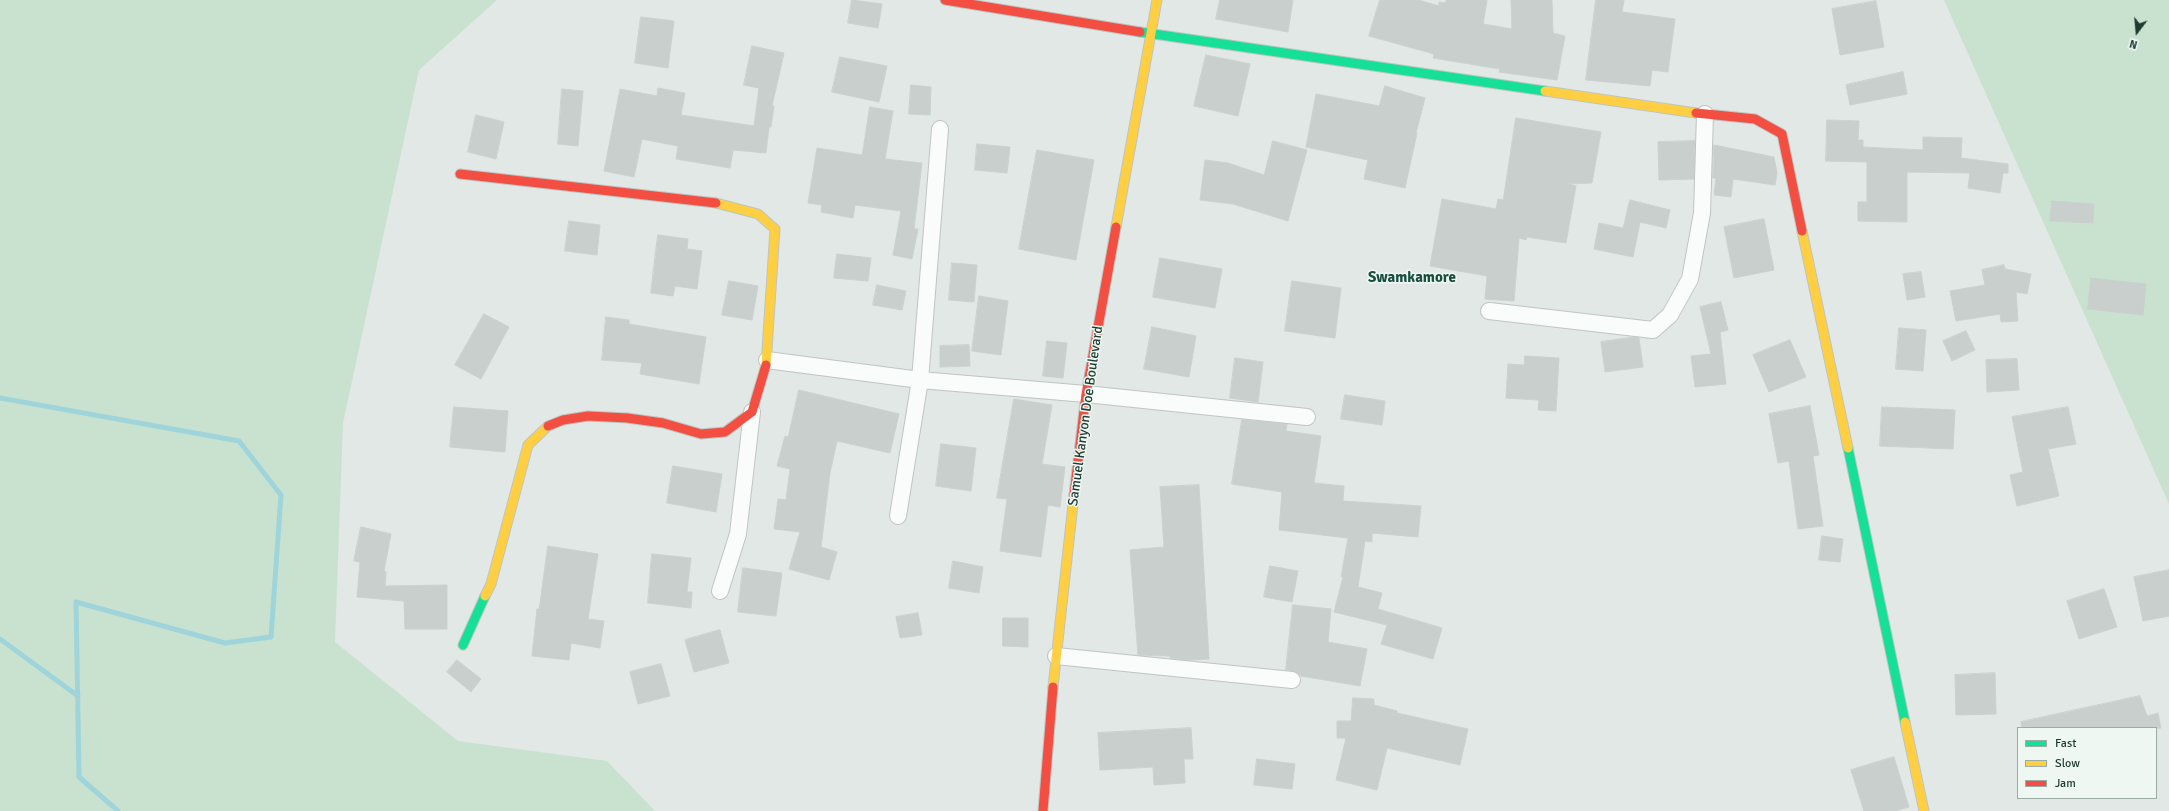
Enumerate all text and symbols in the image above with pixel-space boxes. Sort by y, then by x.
north arrow [2117,12,2157,52]
text: N [2128,37,2139,51]
district label: Swamkamore [1368,269,1456,287]
street label: Samuel Kanyon Doe Boulevard [1065,325,1107,507]
legend [2017,727,2157,799]
text: Fast [2055,736,2076,751]
text: Slow [2055,756,2080,771]
text: Jam [2055,776,2076,791]

